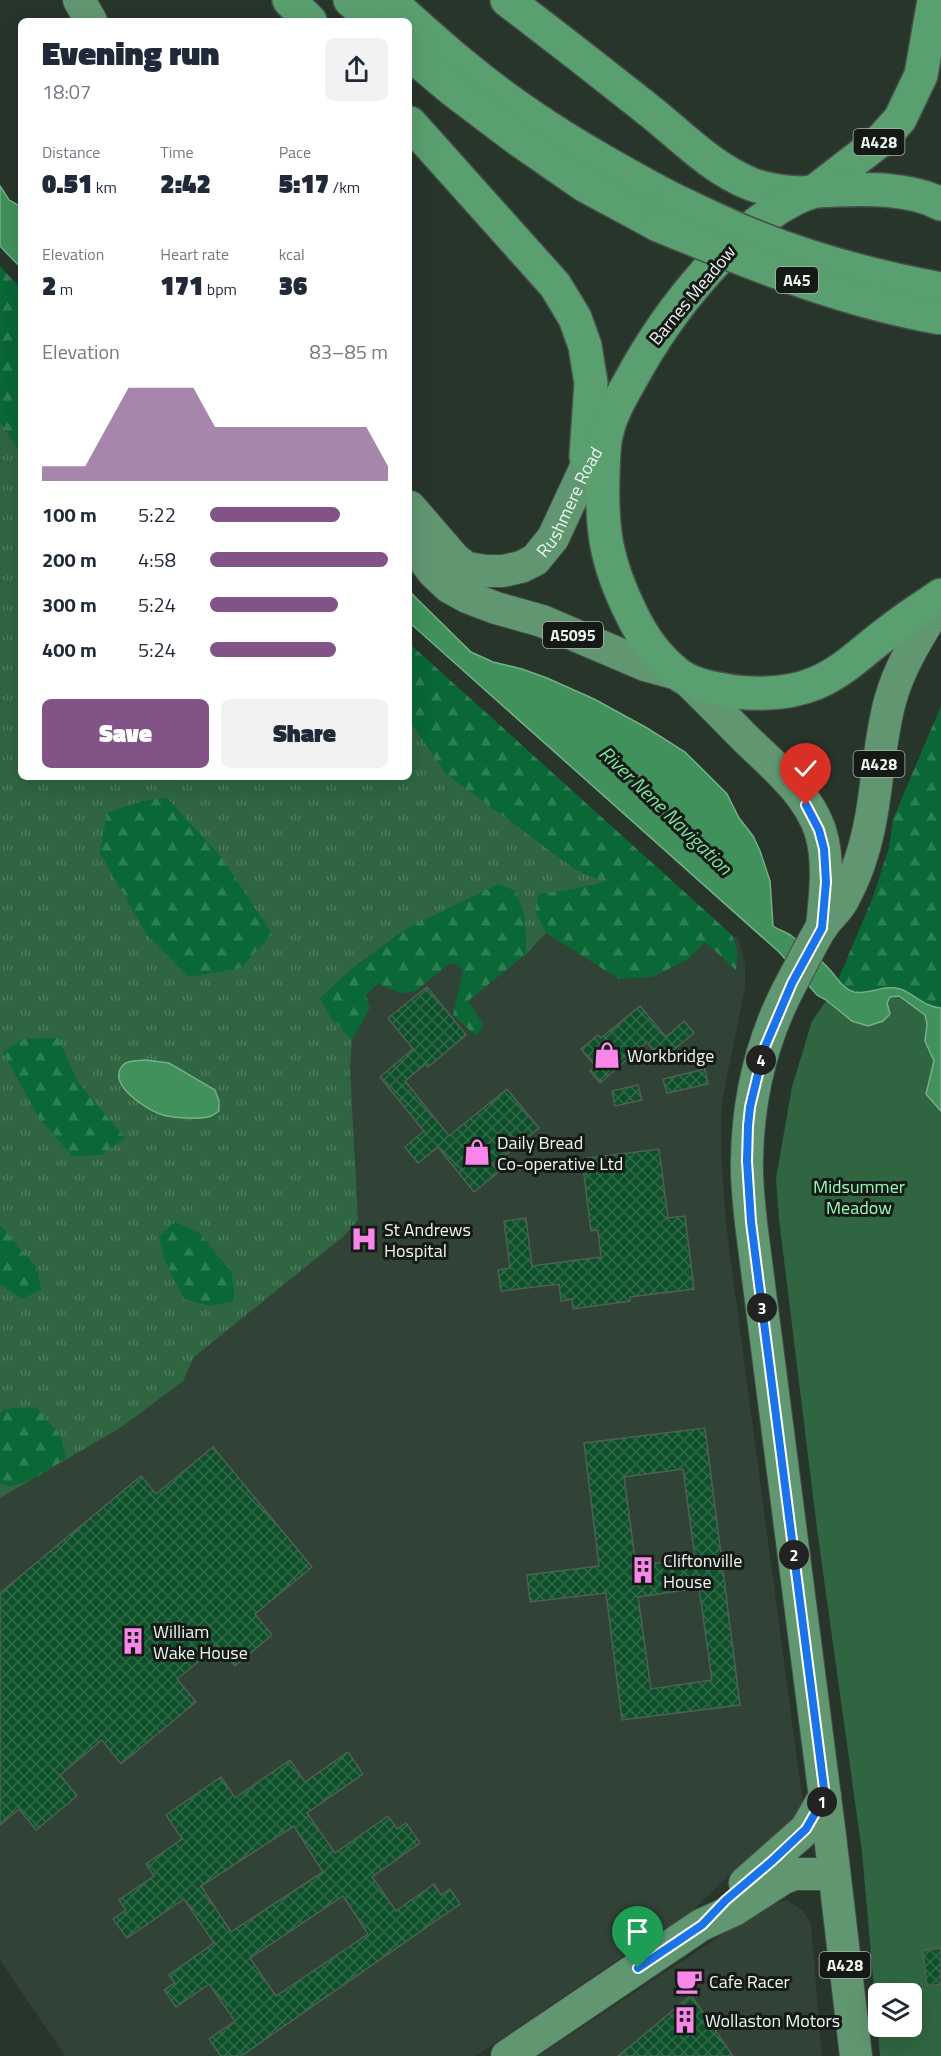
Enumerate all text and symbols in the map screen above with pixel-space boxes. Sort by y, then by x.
text: Evening run [42,28,219,78]
button: share [325,38,388,101]
text: 18:07 [42,76,91,107]
road number: A428 [854,129,904,155]
text: Distance [42,140,100,164]
text: Time [160,140,194,164]
text: Pace [279,140,311,164]
text: 0.51 [42,164,92,203]
text: 2:42 [160,164,211,203]
text: 5:17 [279,164,329,203]
text: km [92,175,117,199]
text: /km [329,175,360,199]
street label: Barnes Meadow [642,239,742,351]
text: Elevation [42,242,104,266]
text: Heart rate [160,242,229,266]
text: kcal [279,242,305,266]
text: 2 [42,266,56,305]
text: 171 [160,266,203,305]
text: 36 [279,266,307,305]
road number: A45 [776,267,818,293]
text: m [56,277,73,301]
text: bpm [203,277,237,301]
text: Elevation [42,336,120,367]
text: 83–85 m [309,336,388,367]
street label: Rushmere Road [529,442,609,563]
text: 100 m [42,499,97,530]
text: 5:22 [138,499,176,530]
text: 200 m [42,544,97,575]
text: 4:58 [138,544,176,575]
text: 300 m [42,589,97,620]
text: 5:24 [138,589,176,620]
road number: A5095 [543,622,603,648]
text: 400 m [42,634,97,665]
text: 5:24 [138,634,176,665]
button: Save [42,699,209,768]
button: Share [221,699,388,768]
water label: River Nene Navigation [592,738,740,883]
pin [780,743,831,805]
road number: A428 [854,751,904,777]
icon: check [789,752,822,785]
shop icon: Workbridge [592,1040,622,1070]
place label: Workbridge [627,1042,714,1069]
pin: 4 [746,1045,776,1075]
text: 4 [757,1048,765,1072]
place label: Daily Bread Co-operative Ltd [497,1129,623,1177]
shop icon: Daily Bread Co-operative Ltd [462,1137,492,1167]
park label: Midsummer Meadow [813,1173,905,1221]
place label: St Andrews Hospital [384,1216,471,1264]
hospital icon: St Andrews Hospital [349,1224,379,1254]
pin: 3 [747,1293,777,1323]
text: 3 [758,1296,766,1320]
pin: 2 [779,1540,809,1570]
text: 2 [790,1543,798,1567]
place label: Cliftonville House [663,1547,742,1595]
building icon: Cliftonville House [628,1555,658,1585]
place label: William Wake House [153,1618,248,1666]
building icon: William Wake House [118,1626,148,1656]
pin: 1 [807,1787,837,1817]
text: 1 [818,1790,826,1814]
pin [612,1906,663,1968]
icon: arrive [621,1915,654,1948]
road number: A428 [820,1952,870,1978]
cafe icon: Cafe Racer [674,1966,704,1996]
place label: Cafe Racer [709,1968,790,1995]
map controls [868,1983,922,2037]
button: layers [868,1983,922,2037]
building icon: Wollaston Motors [670,2005,700,2035]
place label: Wollaston Motors [705,2007,840,2034]

